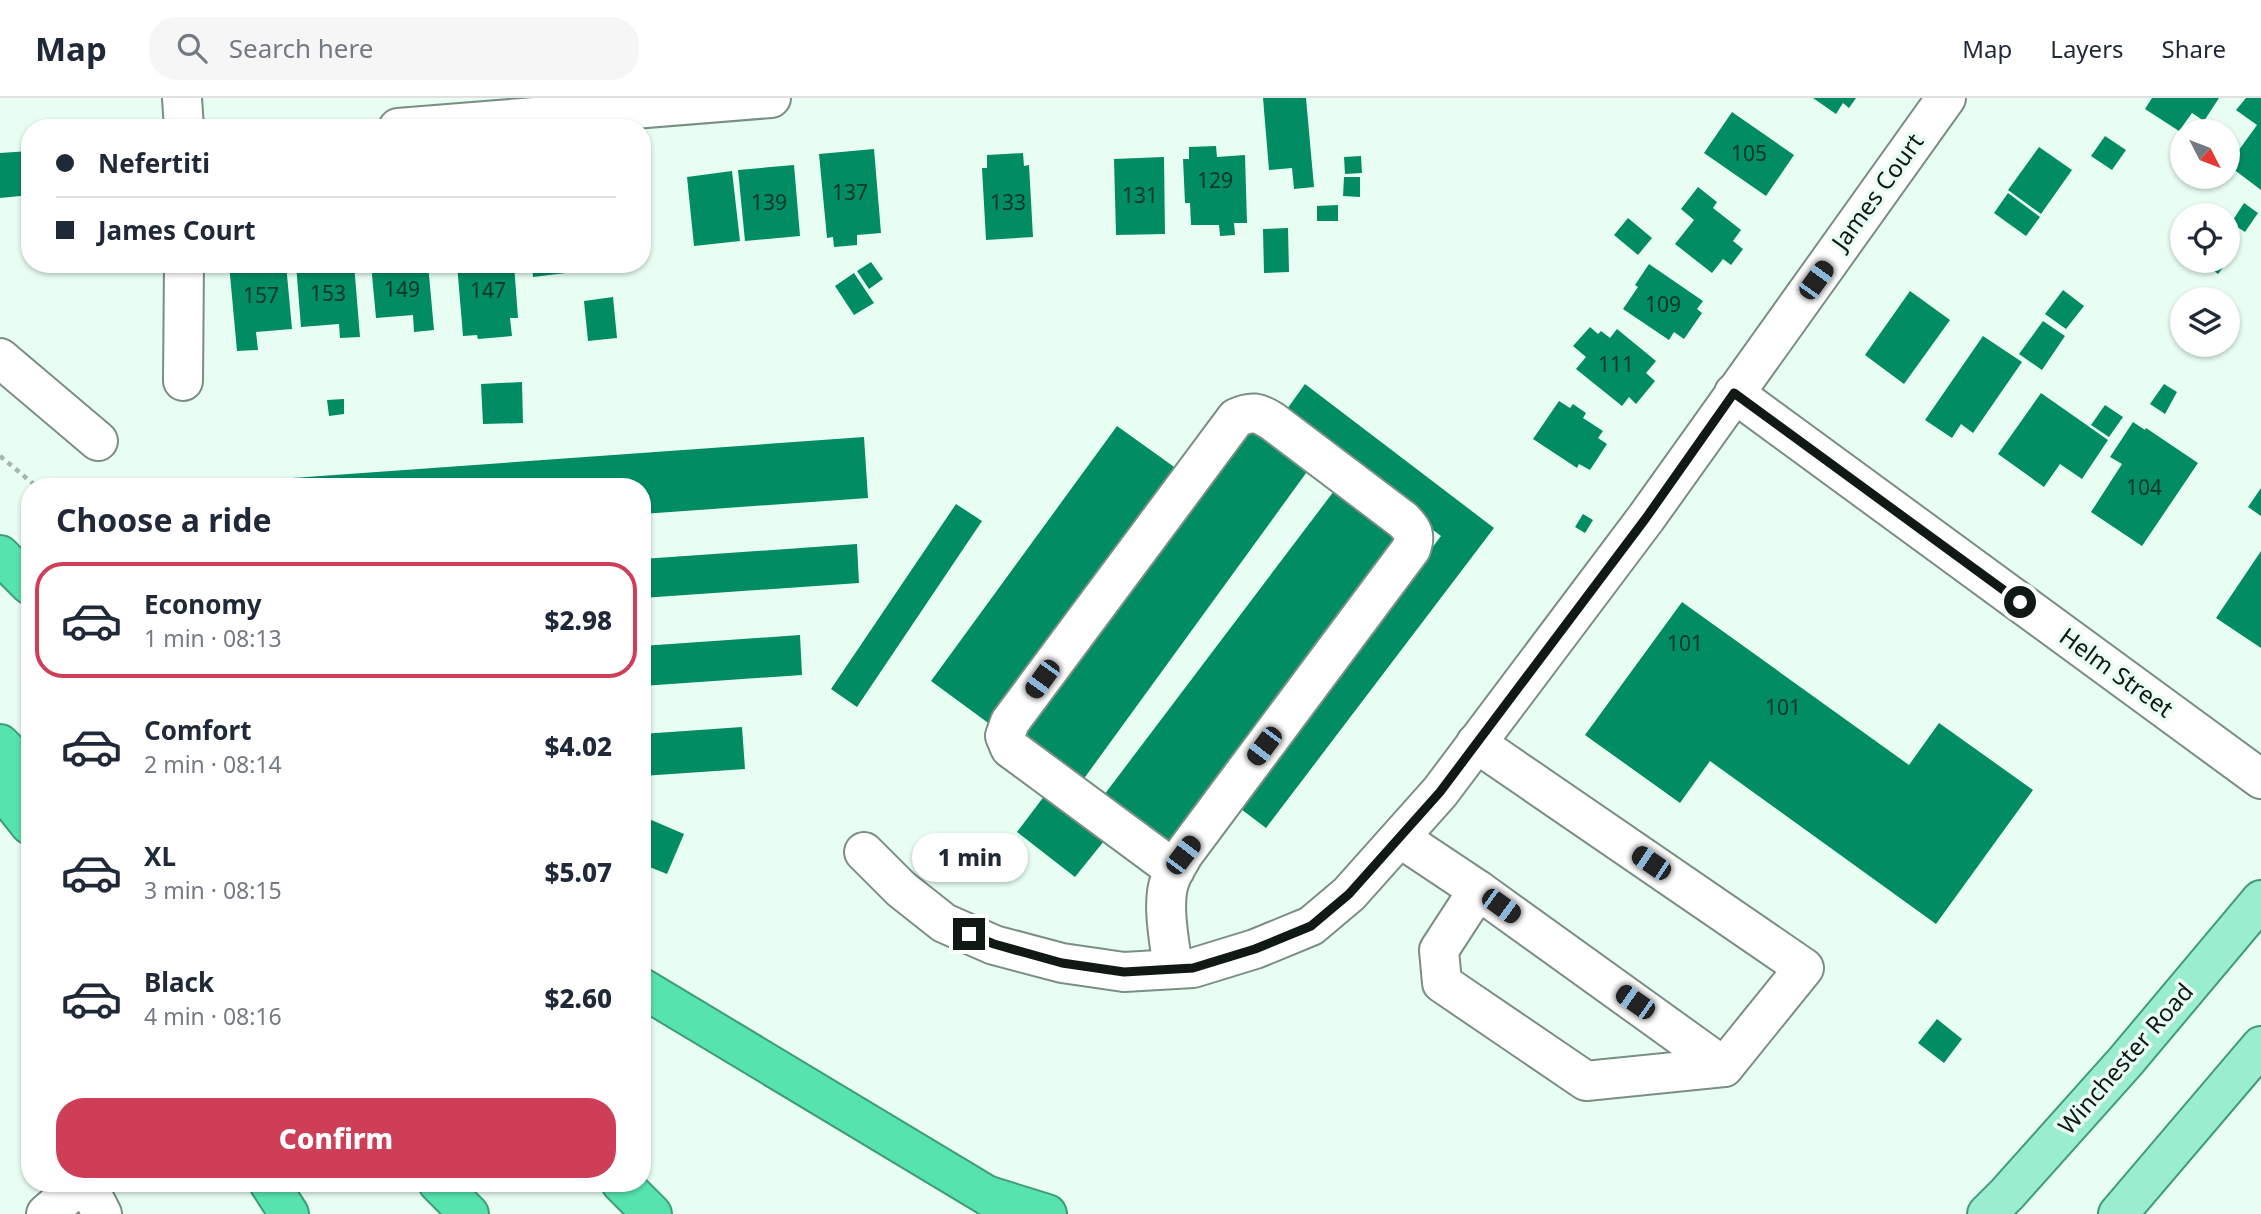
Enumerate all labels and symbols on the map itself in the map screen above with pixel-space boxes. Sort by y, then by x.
north arrow [2170,119,2240,189]
street label: James Court [1822,126,1931,258]
house number: 105 [1731,139,1767,167]
house number: 129 [1197,166,1233,194]
house number: 137 [832,178,868,206]
house number: 131 [1122,181,1158,209]
house number: 139 [751,188,787,216]
house number: 133 [990,188,1026,216]
car [1796,257,1837,303]
house number: 149 [384,275,420,303]
house number: 147 [470,276,506,304]
house number: 153 [310,279,346,307]
house number: 157 [243,281,279,309]
house number: 109 [1645,290,1681,318]
house number: 111 [1598,350,1634,378]
house number: 104 [2126,473,2162,501]
route start [2004,586,2036,618]
street label: Helm Street [2053,619,2181,724]
house number: 101 [1667,629,1703,657]
car [1022,656,1063,702]
house number: 101 [1765,693,1801,721]
car [1243,723,1286,769]
callout: 1 min [911,832,1027,882]
car [1162,832,1205,878]
car [1628,843,1675,883]
car [1478,885,1525,927]
route end [953,918,985,950]
street label: Winchester Road [2050,975,2200,1141]
car [1612,981,1659,1023]

